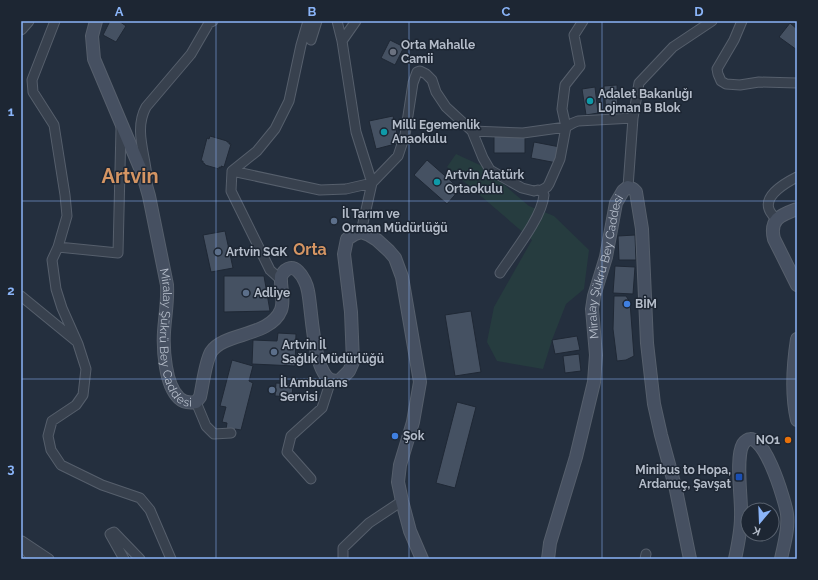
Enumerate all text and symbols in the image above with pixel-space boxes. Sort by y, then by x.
text: A [115,4,124,19]
text: B [308,4,317,19]
text: C [502,4,511,19]
text: D [694,4,704,19]
place label: Orta Mahalle Camii [401,38,475,66]
marker: Orta Mahalle Camii [388,47,398,57]
place label: Adalet Bakanlığı Lojman B Blok [598,87,692,115]
marker: Adalet Bakanlığı Lojman B Blok [585,96,595,106]
text: 1 [8,104,15,119]
place label: Milli Egemenlik Anaokulu [392,118,480,146]
marker: Milli Egemenlik Anaokulu [379,127,389,137]
district label: Artvin [101,164,159,188]
place label: Artvin Atatürk Ortaokulu [445,168,525,196]
marker: Artvin Atatürk Ortaokulu [432,177,442,187]
street label: Miralay Şükrü Bey Caddesi [585,192,626,339]
place label: İl Tarım ve Orman Müdürlüğü [342,206,448,235]
marker: İl Tarım ve Orman Müdürlüğü [329,216,339,226]
district label: Orta [293,240,327,259]
place label: Artvin SGK [226,245,288,259]
marker: Artvin SGK [213,247,223,257]
street label: Miralay Şükrü Bey Caddesi [157,267,192,410]
text: 2 [7,283,15,298]
place label: Adliye [254,286,290,300]
marker: Adliye [241,288,251,298]
place label: BİM [635,296,657,311]
marker: BİM [622,299,632,309]
place label: Artvin İl Sağlık Müdürlüğü [282,337,384,366]
marker: Artvin İl Sağlık Müdürlüğü [269,347,279,357]
place label: İl Ambulans Servisi [280,375,348,404]
marker: İl Ambulans Servisi [267,385,277,395]
place label: Şok [403,429,425,443]
marker: Şok [390,431,400,441]
place label: NO1 [756,433,780,447]
marker: NO1 [783,435,793,445]
text: 3 [7,461,15,476]
place label: Minibus to Hopa, Ardanuç, Şavşat [635,463,731,491]
marker: Minibus to Hopa, Ardanuç, Şavşat [734,472,744,482]
north arrow [740,502,780,542]
text: K [751,523,763,538]

